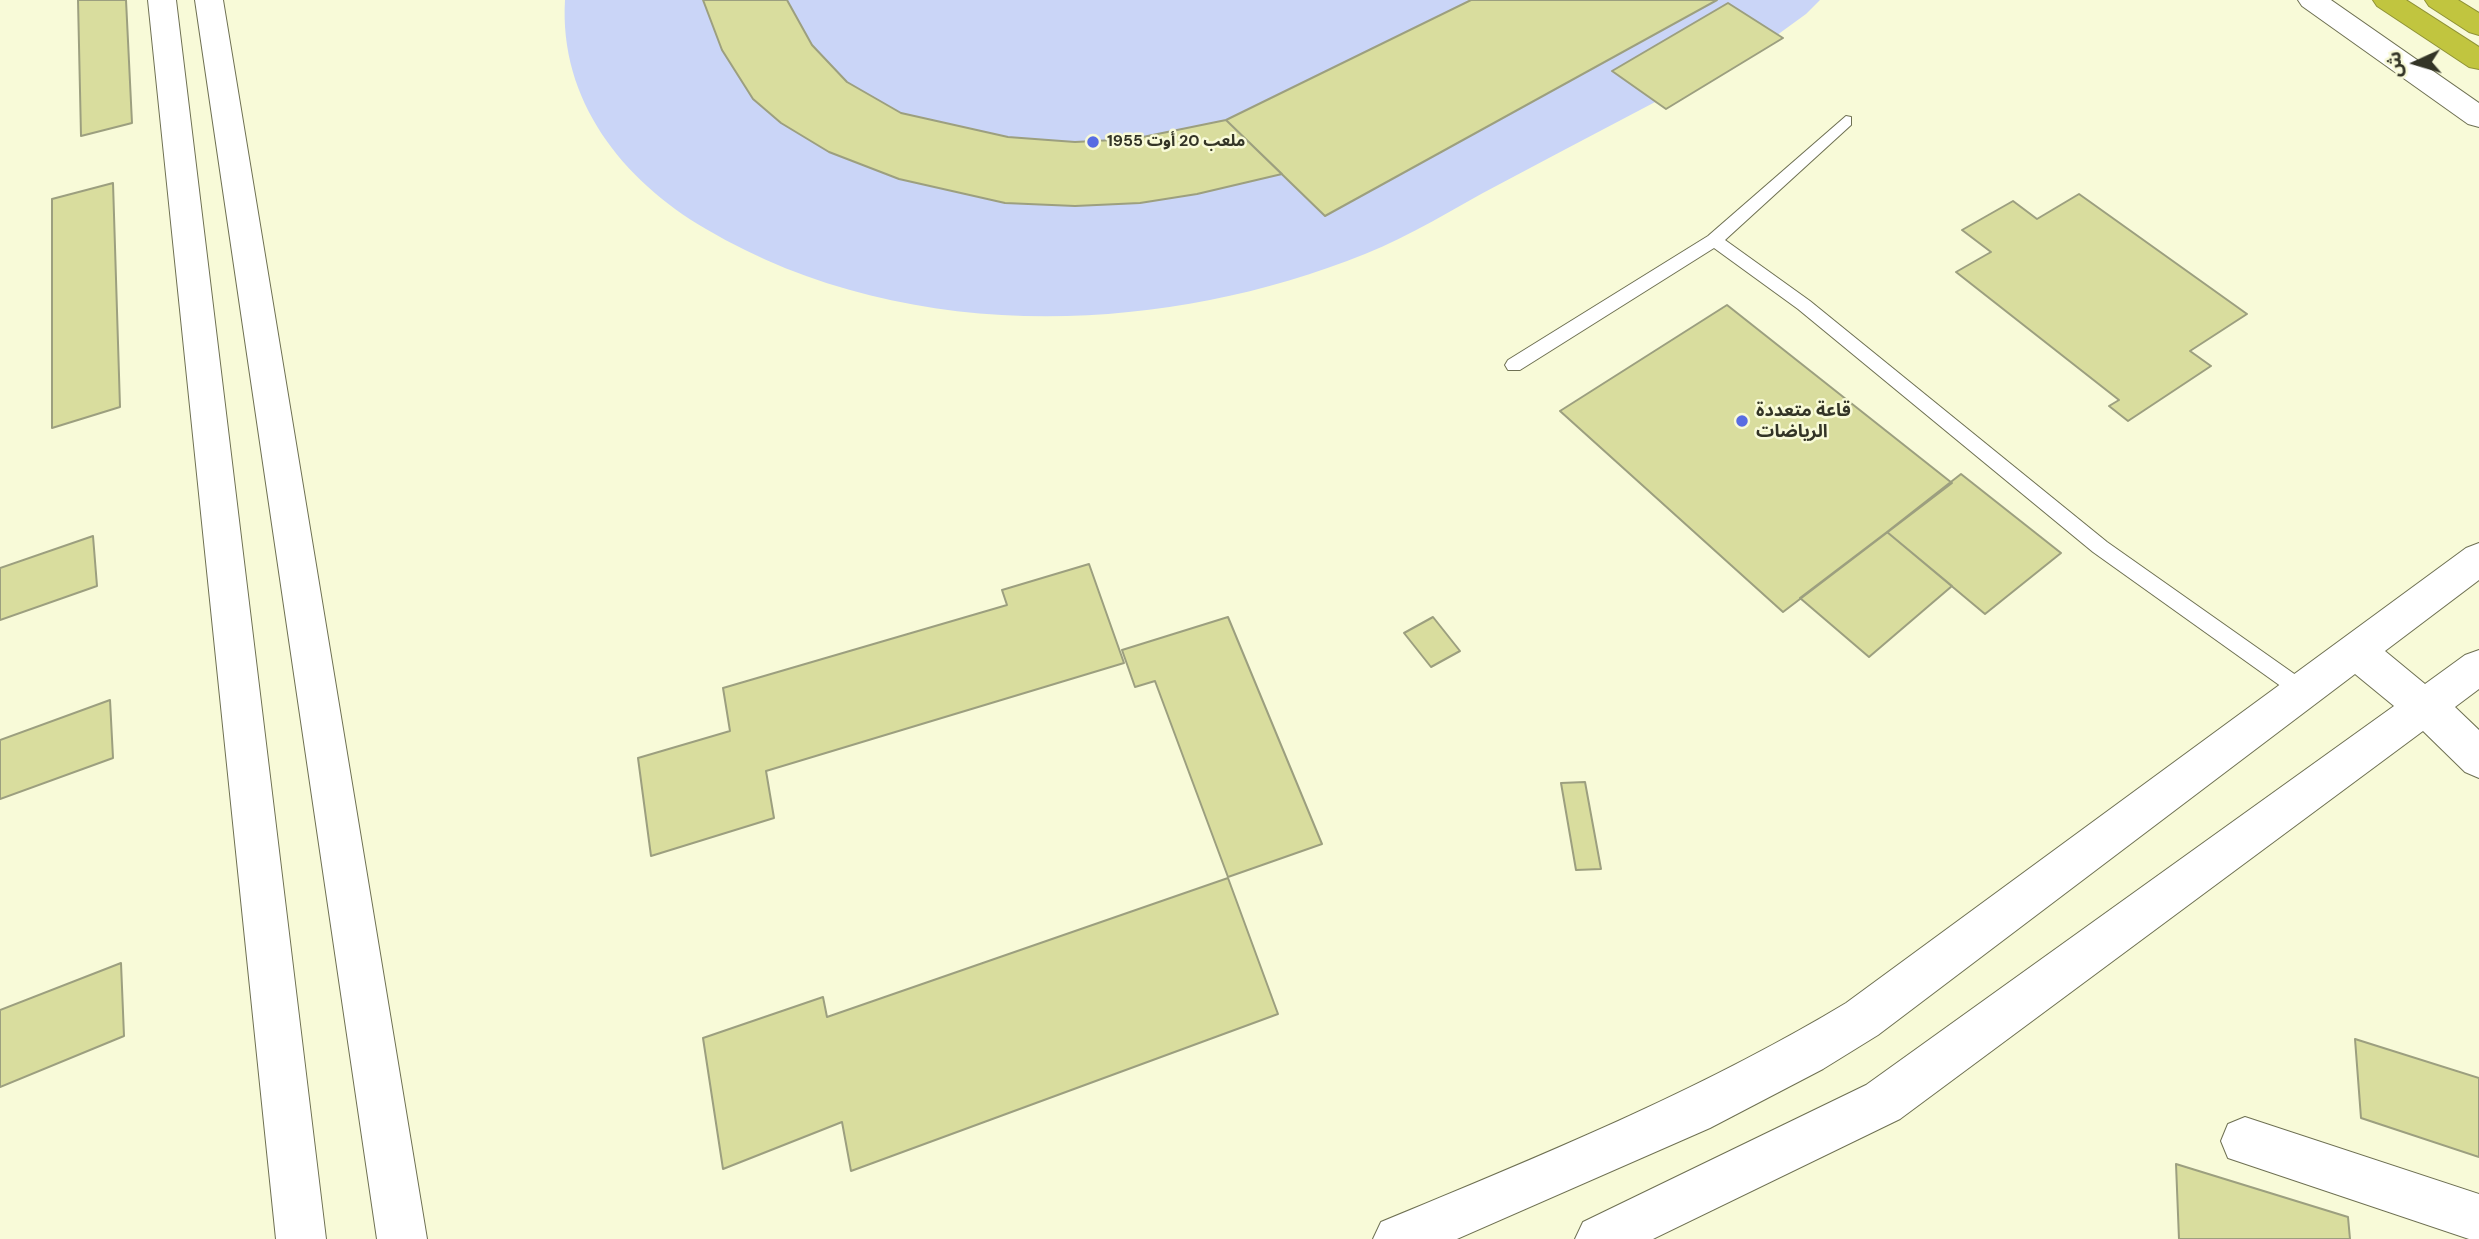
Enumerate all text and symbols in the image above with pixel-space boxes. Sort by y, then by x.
north arrow [2381,28,2451,98]
text: ش [2381,51,2408,78]
place label: ملعب 20 أوت 1955 [1107,132,1245,152]
marker: ملعب 20 أوت 1955 [1085,134,1101,150]
place label: قاعة متعددة الرياضات [1756,400,1851,442]
marker: قاعة متعددة الرياضات [1734,413,1750,429]

